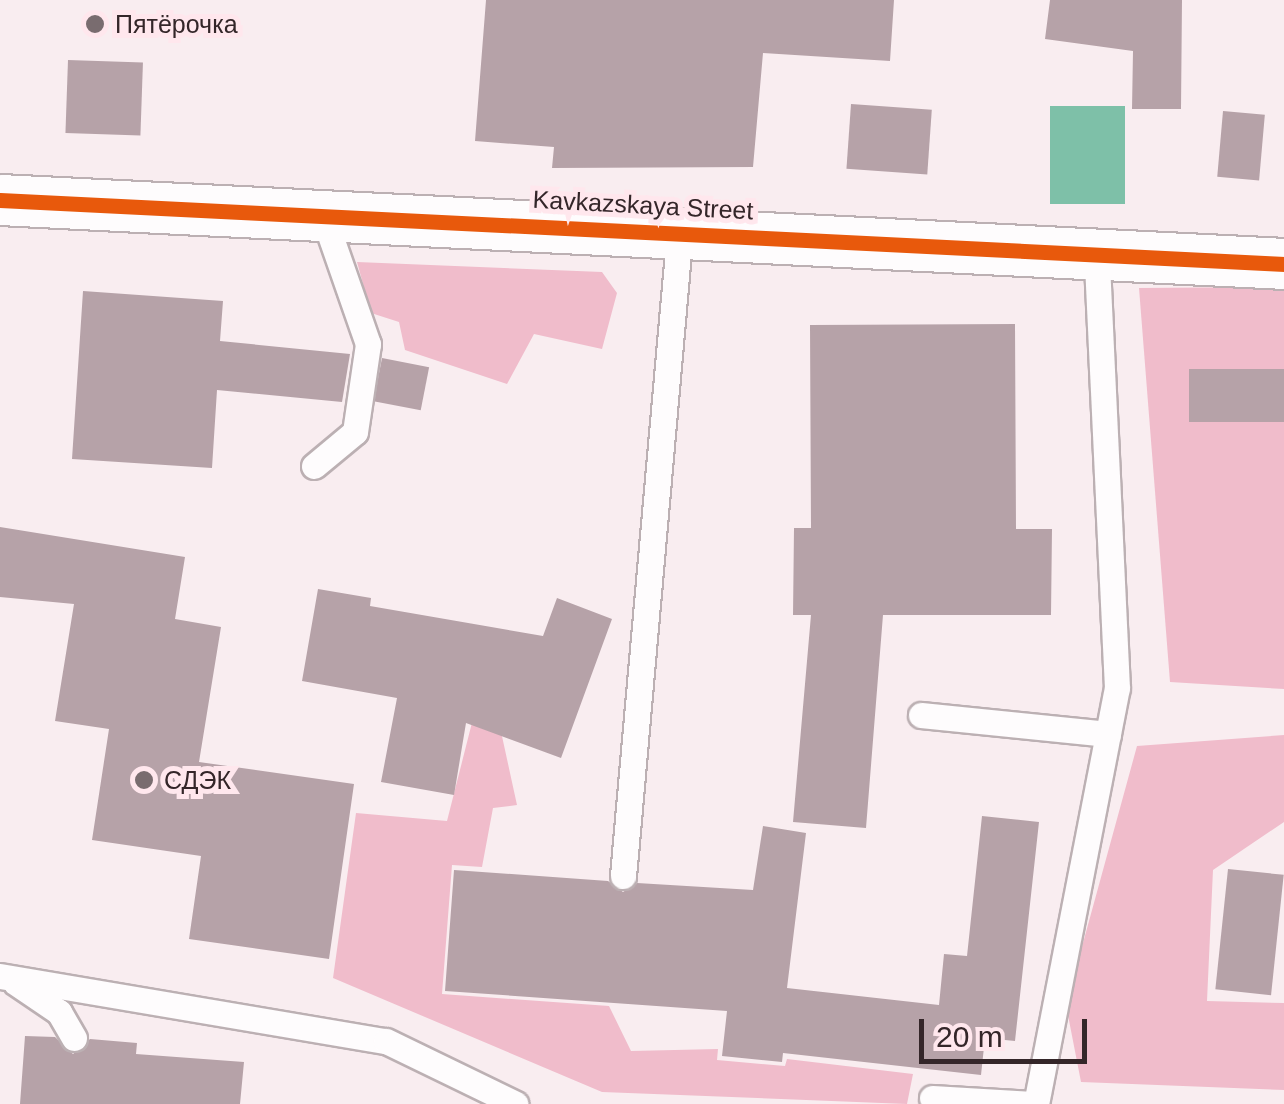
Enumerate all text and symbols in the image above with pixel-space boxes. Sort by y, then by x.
place label: Пятёрочка [115,9,238,39]
marker: Пятёрочка [84,13,106,35]
street label: Kavkazskaya Street [532,184,754,226]
place label: СДЭК [164,765,231,795]
marker: СДЭК [133,769,155,791]
scale bar [924,999,1092,1061]
text: 20 m [936,1020,1003,1053]

